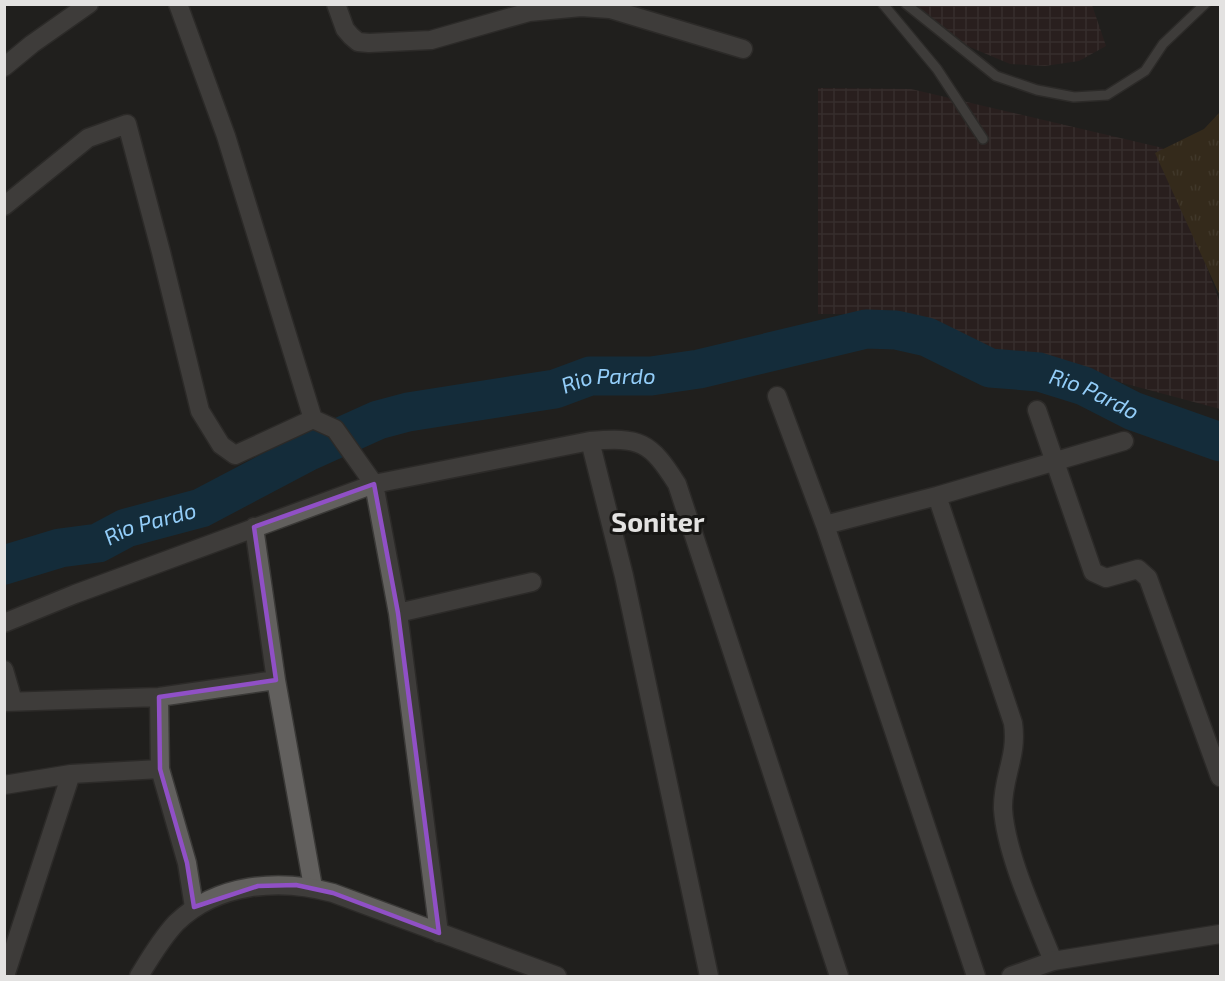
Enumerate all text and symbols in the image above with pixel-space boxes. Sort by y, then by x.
water label: Rio Pardo [557,362,656,398]
water label: Rio Pardo [1047,362,1144,424]
water label: Rio Pardo [99,496,199,550]
district label: Soniter [611,505,705,537]

